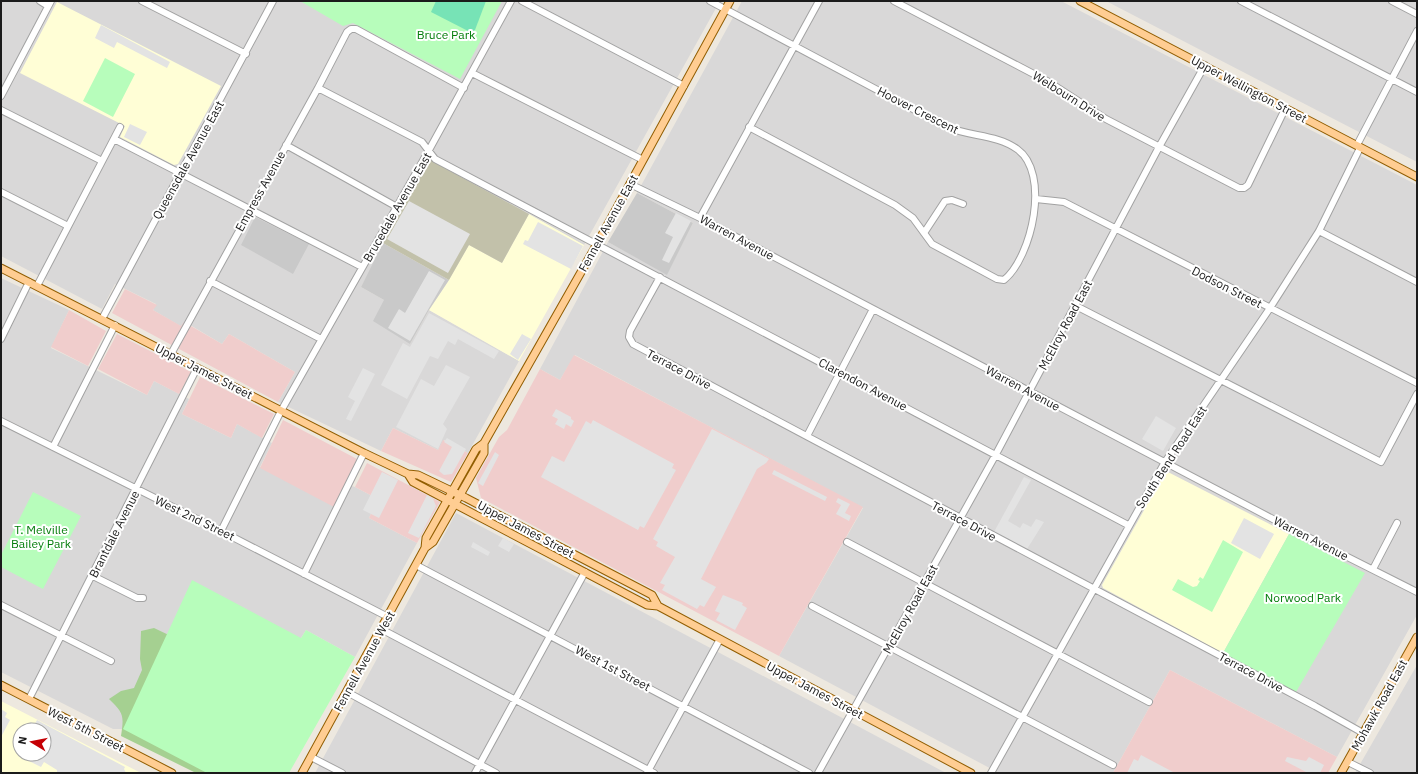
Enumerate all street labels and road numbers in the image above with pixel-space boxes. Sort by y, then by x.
street label: Upper Wellington Street [1189,52,1309,126]
street label: Welbourn Drive [1030,68,1108,125]
street label: Hoover Crescent [875,83,961,137]
street label: Queensdale Avenue East [149,98,227,222]
street label: Empress Avenue [232,148,289,234]
street label: Brucedale Avenue East [360,150,434,264]
street label: Fennell Avenue East [575,172,641,274]
street label: Warren Avenue [697,211,777,263]
street label: Dodson Street [1189,263,1265,311]
street label: McElroy Road East [1035,277,1095,373]
street label: Upper James Street [153,340,255,402]
street label: Terrace Drive [644,346,714,392]
street label: Clarendon Avenue [816,354,910,414]
street label: Warren Avenue [983,362,1063,414]
street label: South Bend Road East [1132,403,1210,511]
street label: Brantdale Avenue [86,488,143,580]
street label: West 2nd Street [153,492,237,544]
street label: Upper James Street [475,497,577,561]
street label: Terrace Drive [929,498,999,544]
street label: Warren Avenue [1271,513,1351,563]
street label: McElroy Road East [879,562,941,656]
street label: Fennell Avenue West [330,608,398,714]
street label: West 1st Street [573,642,653,694]
street label: Terrace Drive [1216,649,1286,695]
street label: Mohawk Road East [1348,657,1410,753]
street label: Upper James Street [764,658,866,722]
street label: West 5th Street [45,703,127,755]

